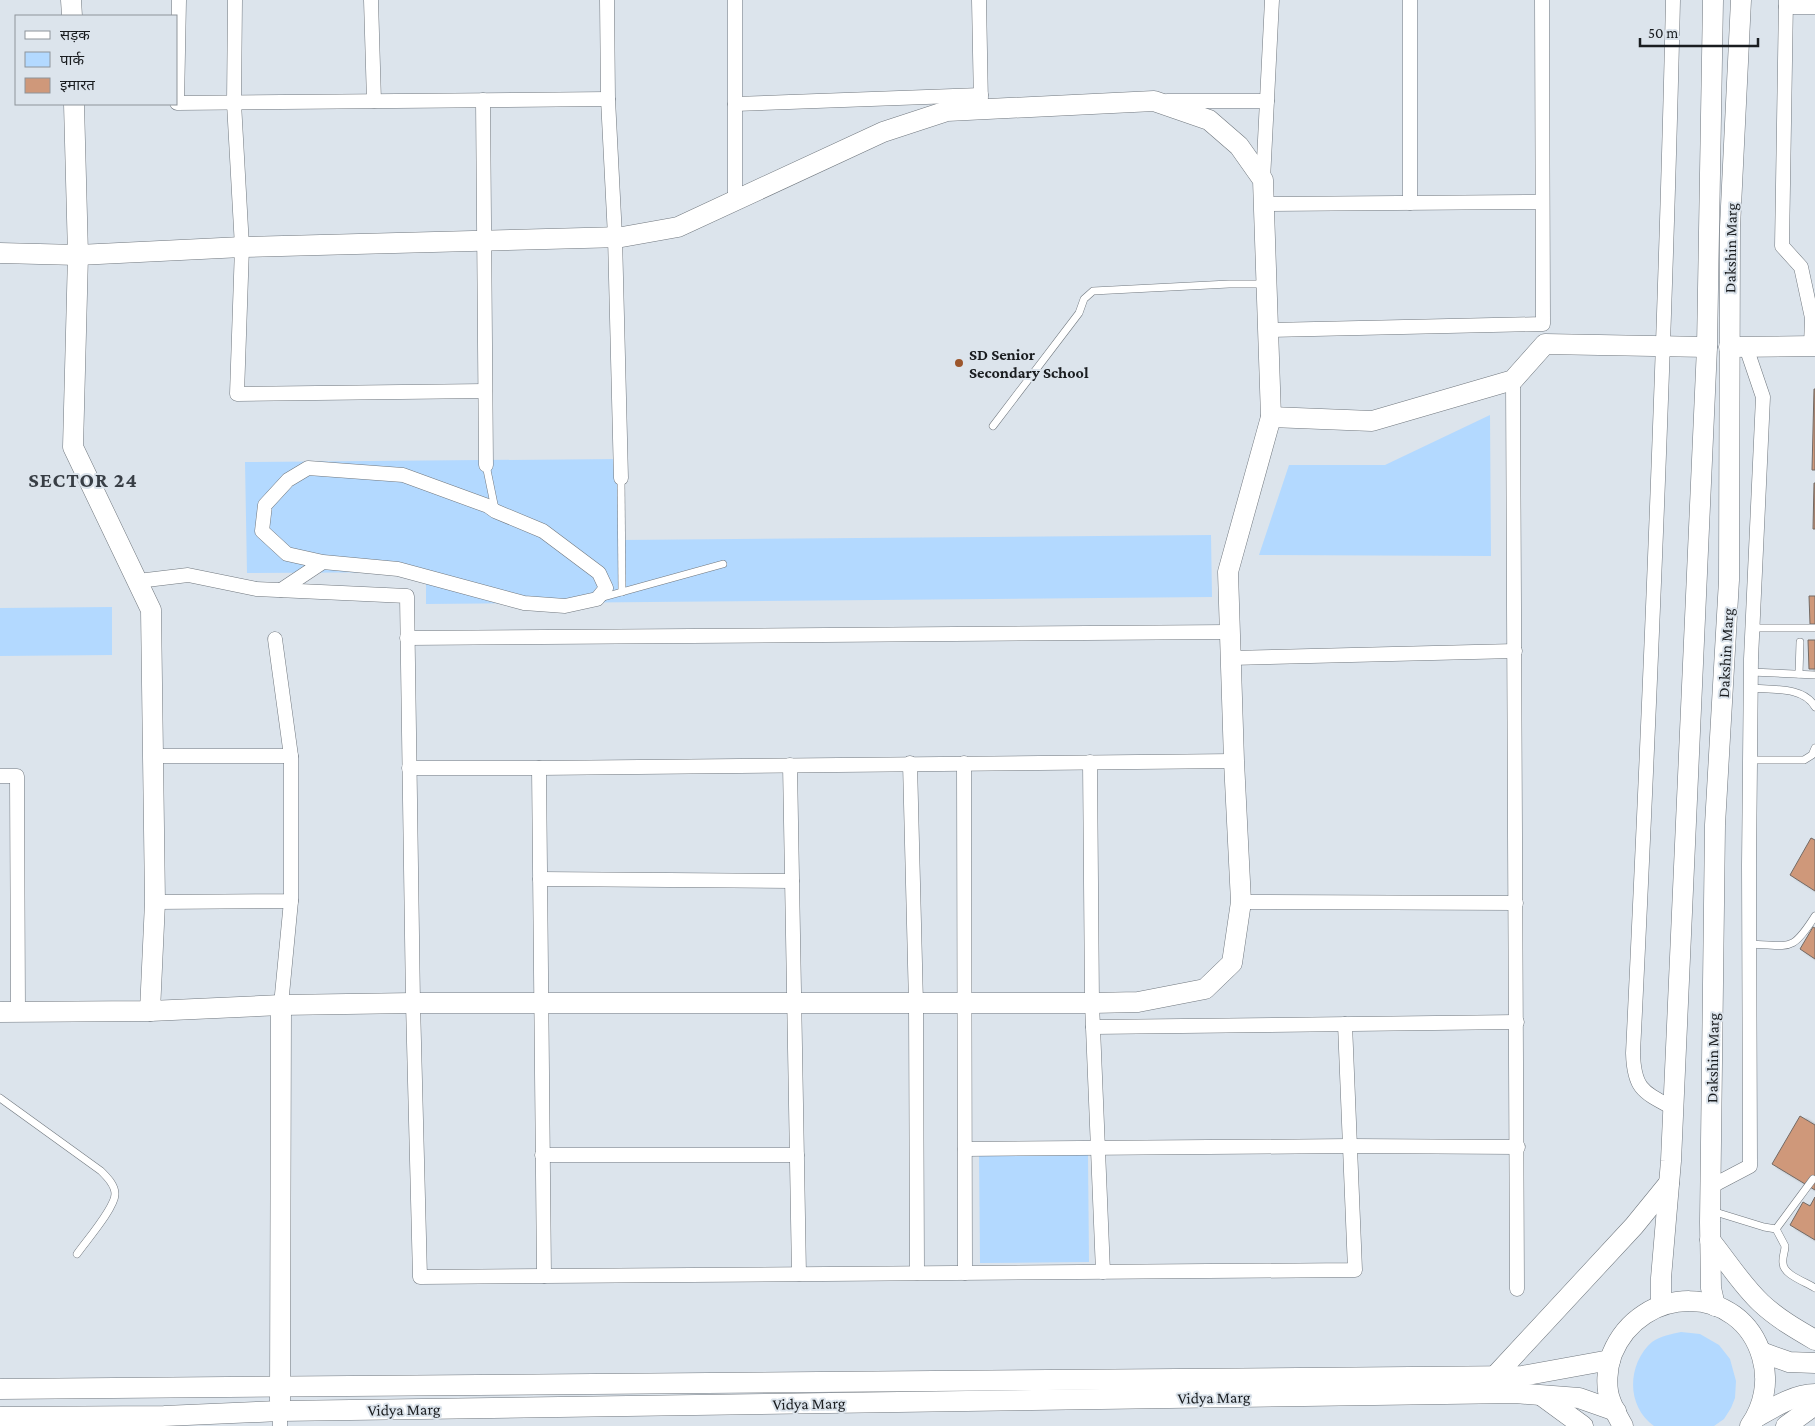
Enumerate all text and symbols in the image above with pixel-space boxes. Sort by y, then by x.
legend [15,15,178,105]
scale bar [1640,15,1758,47]
text: 50 m [1648,25,1678,41]
text: सड़क [60,27,90,43]
text: पार्क [60,51,84,68]
text: इमारत [60,77,95,93]
street label: Dakshin Marg [1721,203,1741,293]
place label: SD Senior Secondary School [969,346,1089,381]
marker: SD Senior Secondary School [953,357,965,369]
district label: SECTOR 24 [28,468,138,492]
street label: Dakshin Marg [1715,607,1737,699]
street label: Dakshin Marg [1703,1013,1723,1103]
street label: Vidya Marg [1177,1388,1251,1408]
street label: Vidya Marg [772,1394,846,1414]
street label: Vidya Marg [367,1400,441,1420]

